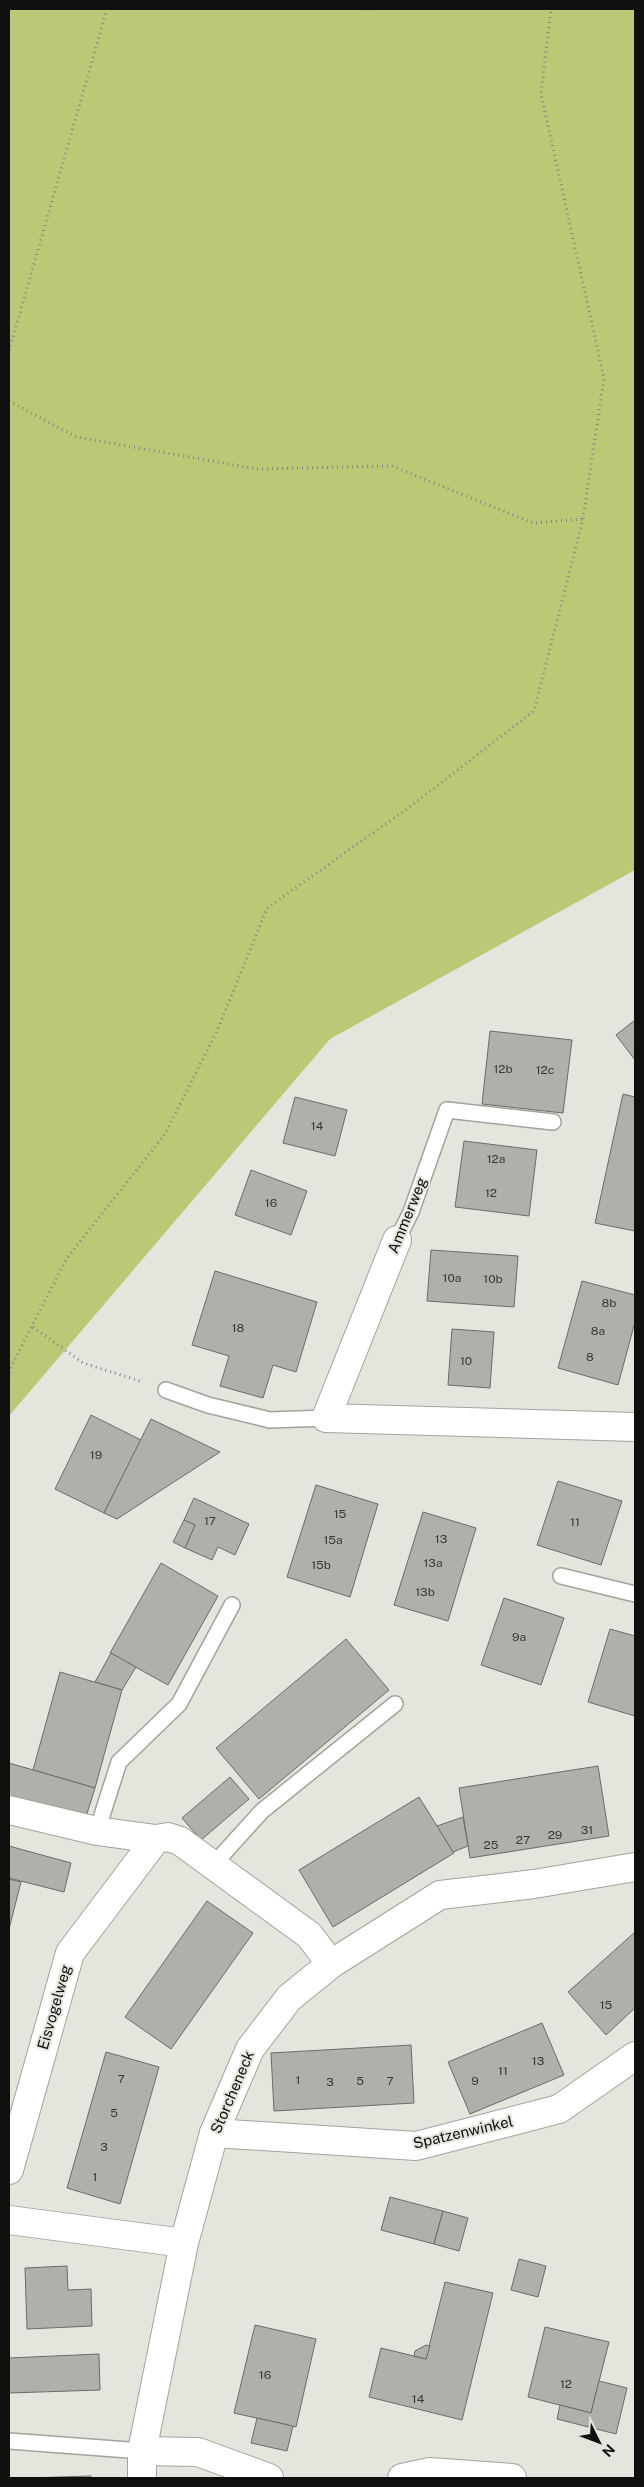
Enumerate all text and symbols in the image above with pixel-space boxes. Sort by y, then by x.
house number: 12b [493,1062,513,1076]
house number: 12c [536,1063,554,1077]
house number: 14 [311,1119,324,1133]
house number: 12a [487,1152,505,1166]
street label: Ammerweg [384,1174,430,1256]
house number: 12 [485,1186,497,1200]
house number: 16 [265,1196,277,1210]
house number: 10a [443,1271,461,1285]
house number: 10b [483,1272,503,1286]
house number: 8b [602,1296,616,1310]
house number: 18 [232,1321,245,1335]
house number: 8a [591,1324,605,1338]
house number: 8 [586,1350,594,1364]
house number: 10 [460,1354,472,1368]
house number: 19 [90,1448,102,1462]
house number: 15 [334,1507,347,1521]
house number: 17 [204,1514,216,1528]
house number: 11 [570,1515,580,1529]
house number: 13 [435,1532,447,1546]
house number: 15a [323,1533,343,1547]
house number: 13a [423,1556,443,1570]
house number: 15b [311,1558,331,1572]
house number: 13b [415,1585,435,1599]
house number: 9a [512,1630,526,1644]
house number: 31 [581,1823,593,1837]
house number: 29 [548,1828,562,1842]
house number: 27 [516,1833,530,1847]
house number: 25 [484,1838,499,1852]
street label: Eisvogelweg [34,1963,74,2051]
house number: 15 [600,1998,613,2012]
street label: Storcheneck [207,2048,257,2136]
house number: 13 [532,2054,544,2068]
house number: 11 [498,2064,508,2078]
house number: 7 [117,2072,125,2086]
house number: 1 [296,2073,300,2087]
house number: 5 [356,2074,364,2088]
house number: 7 [386,2074,394,2088]
house number: 9 [471,2074,479,2088]
house number: 3 [326,2075,334,2089]
house number: 5 [110,2106,118,2120]
street label: Spatzenwinkel [411,2112,515,2152]
house number: 3 [100,2140,108,2154]
house number: 1 [93,2170,97,2184]
house number: 16 [259,2368,271,2382]
house number: 12 [560,2377,572,2391]
house number: 14 [412,2392,425,2406]
north arrow [574,2417,624,2467]
text: N [599,2441,618,2460]

